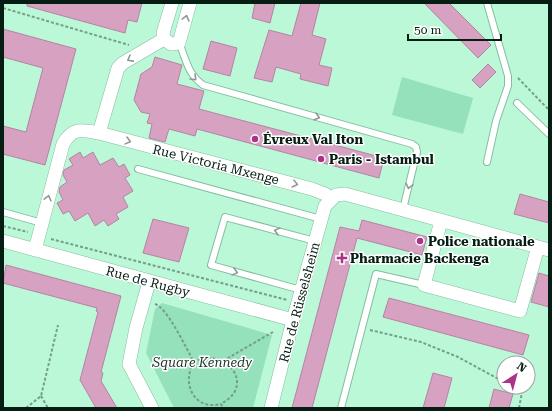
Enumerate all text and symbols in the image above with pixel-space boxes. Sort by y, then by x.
one-way arrow [181,14,190,21]
scale bar [408,16,501,42]
text: 50 m [414,23,441,37]
one-way arrow [127,54,134,61]
one-way arrow [190,73,197,81]
one-way arrow [313,112,320,121]
place label: Évreux Val Iton [263,131,363,147]
marker: Évreux Val Iton [250,134,260,144]
one-way arrow [125,136,132,145]
street label: Rue Victoria Mxenge [151,142,281,187]
place label: Paris - Istambul [329,152,434,167]
marker: Paris - Istambul [316,154,326,164]
one-way arrow [292,180,298,188]
one-way arrow [406,183,414,190]
one-way arrow [43,195,52,202]
one-way arrow [274,227,281,236]
place label: Police nationale [428,234,535,249]
marker: Police nationale [415,236,425,246]
street label: Rue de Rüsselsheim [276,240,323,364]
place label: Pharmacie Backenga [350,251,489,266]
marker: Pharmacie Backenga [337,253,347,263]
street label: Rue de Rugby [104,263,192,300]
one-way arrow [232,267,239,276]
park label: Square Kennedy [151,355,252,370]
north arrow [496,355,536,395]
text: N [514,360,529,375]

